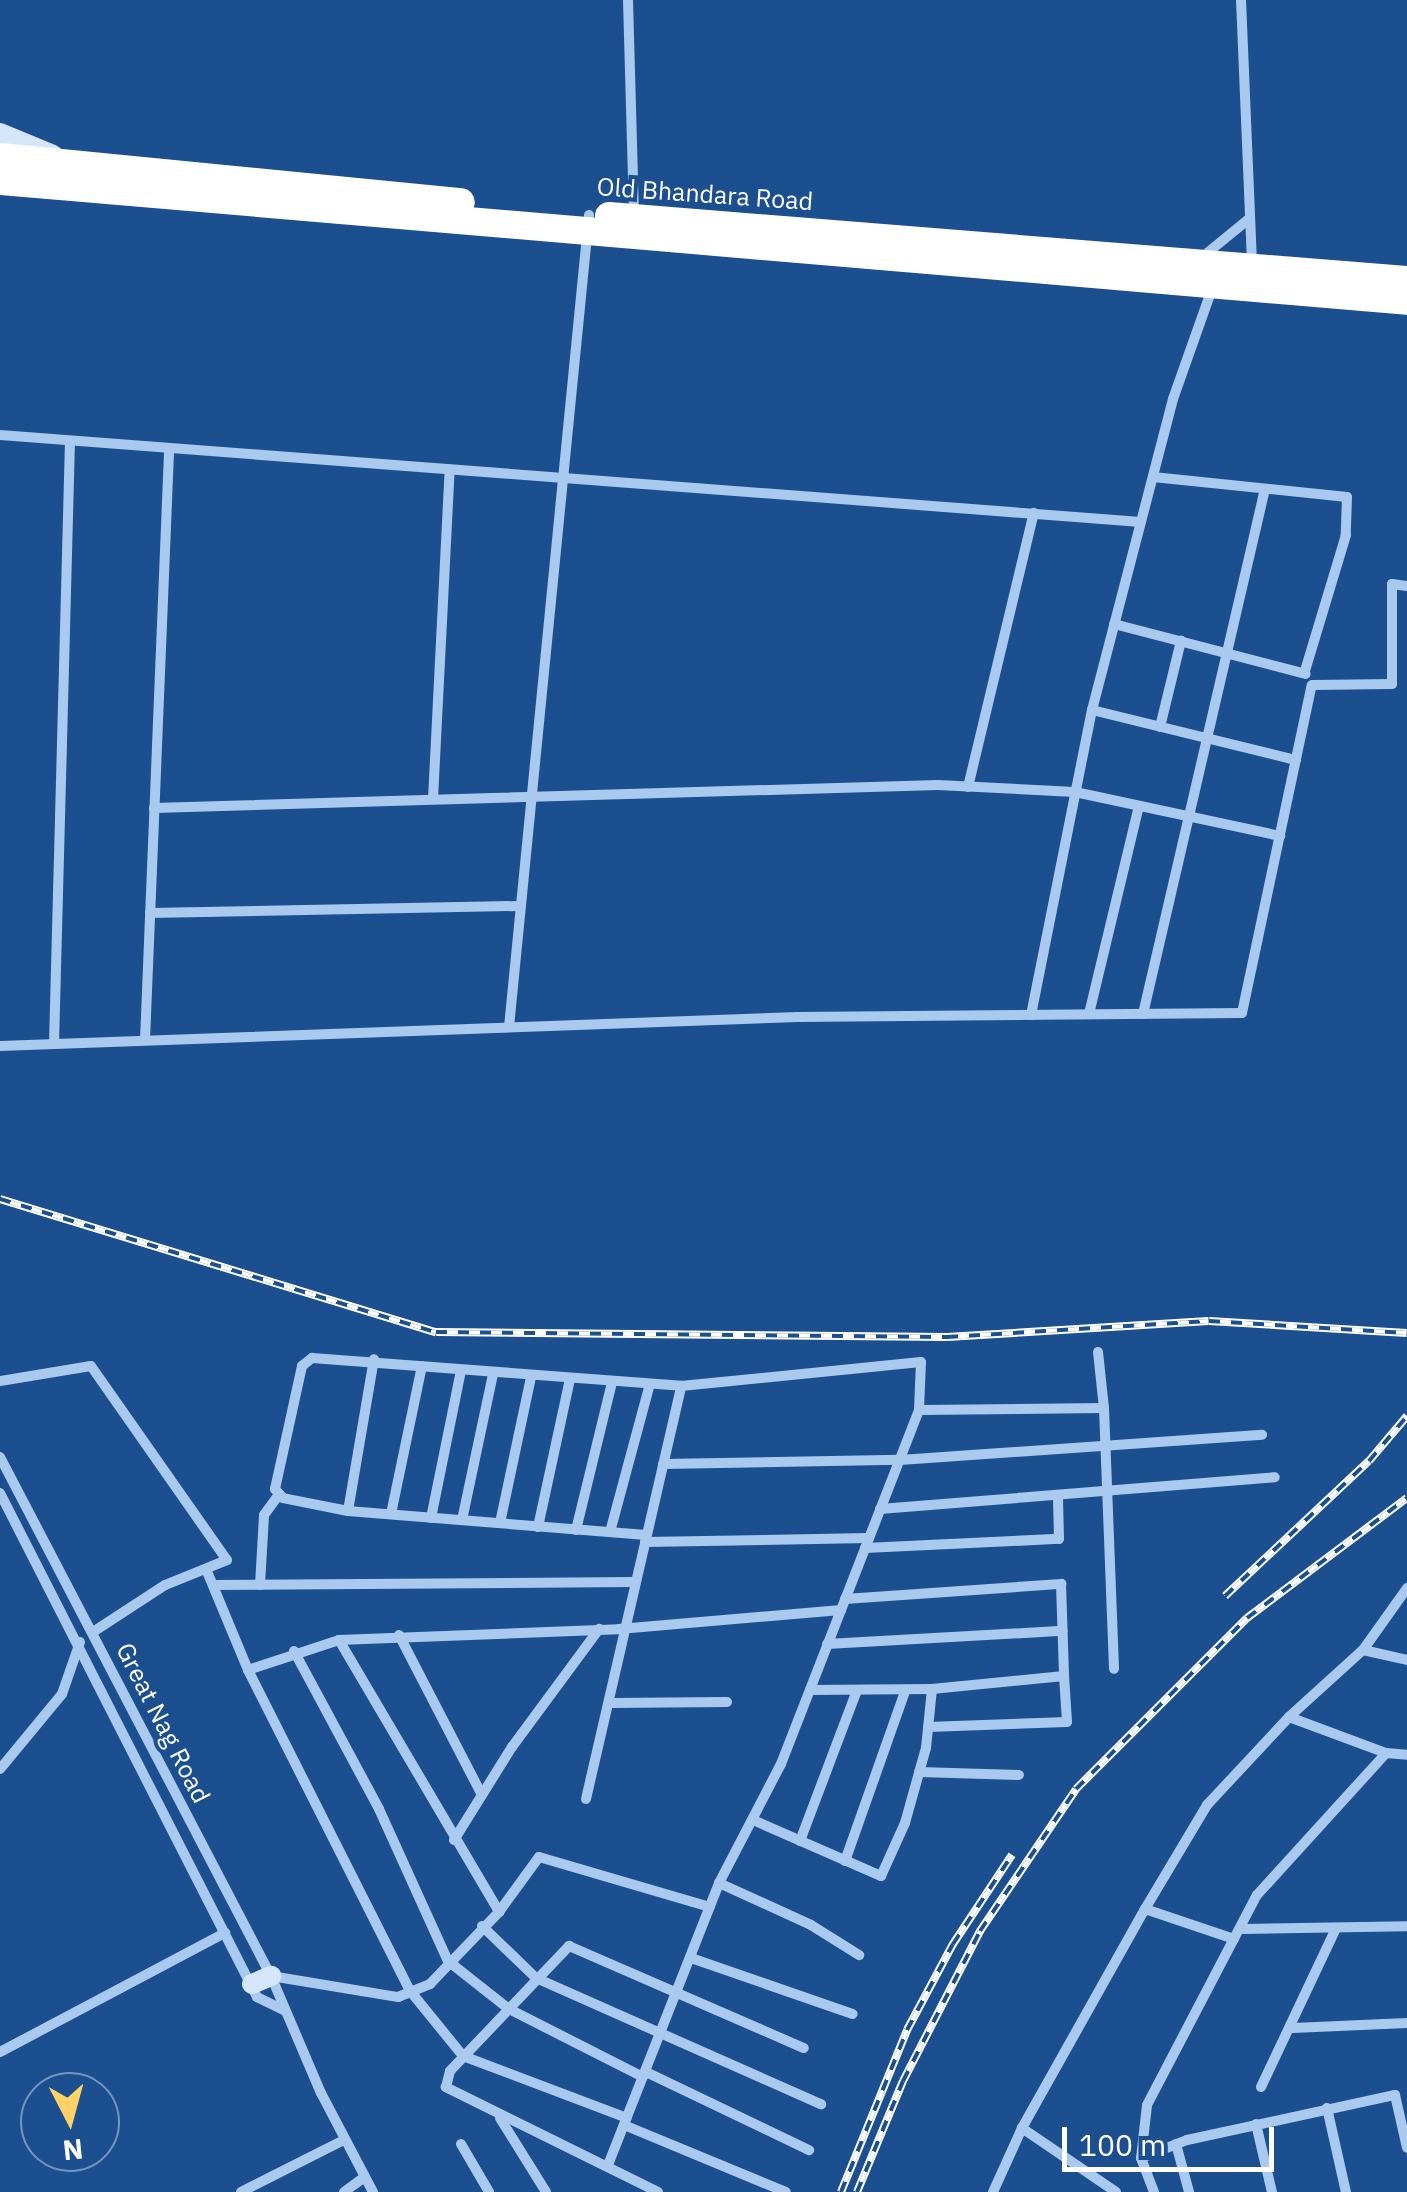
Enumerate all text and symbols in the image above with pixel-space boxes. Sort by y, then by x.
street label: Old Bhandara Road [596,171,814,217]
street label: Great Nag Road [110,1638,216,1808]
north arrow [20,2072,120,2172]
scale bar [1067,2107,1280,2169]
text: 100 m [1079,2125,1166,2164]
text: N [61,2131,85,2170]

